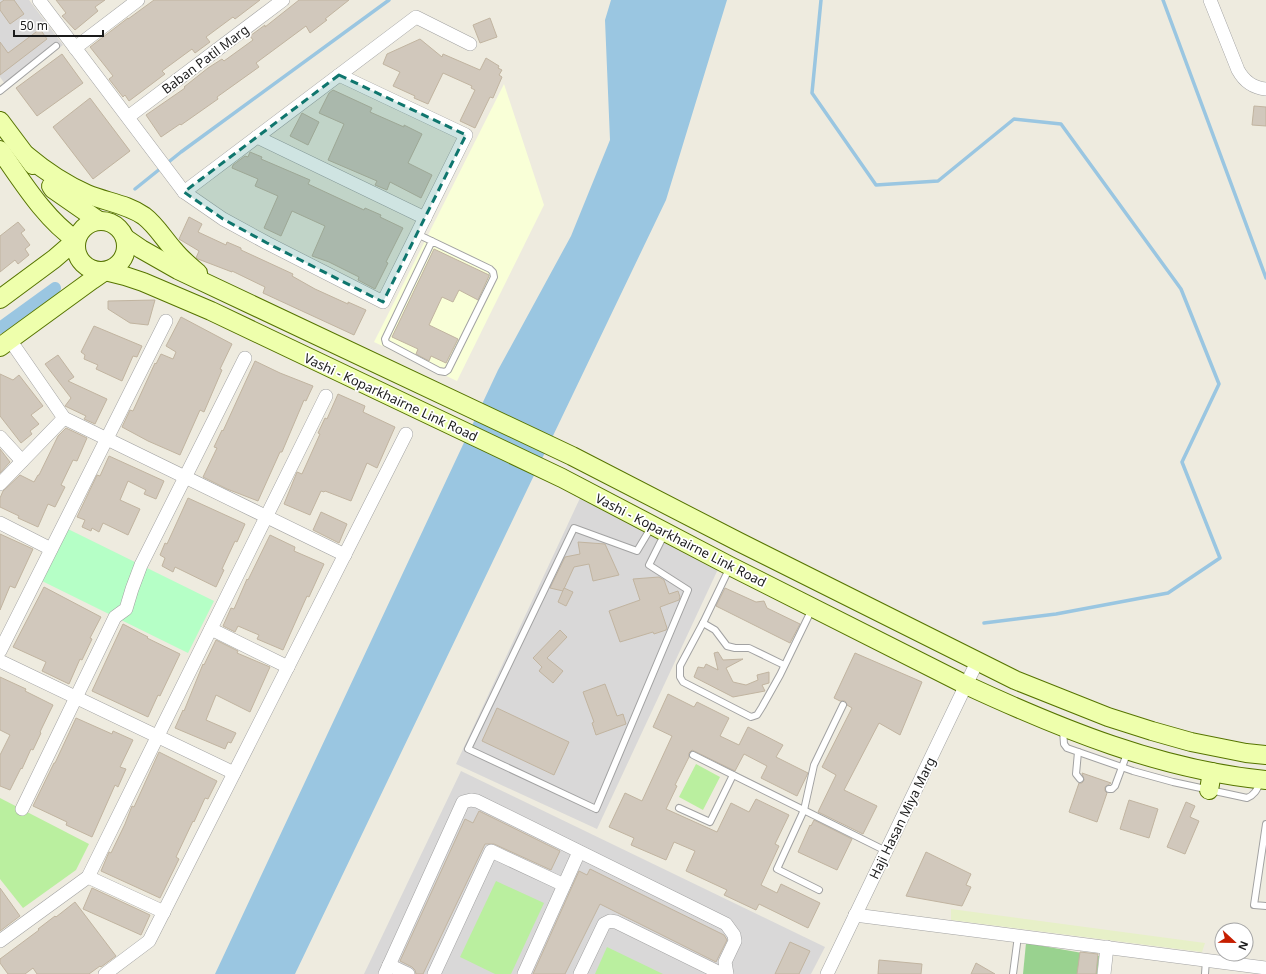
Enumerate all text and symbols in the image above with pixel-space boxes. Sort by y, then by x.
scale bar [14,12,103,38]
text: 50 m [20,17,48,34]
street label: Baban Patil Marg [158,20,252,98]
street label: Vashi - Koparkhairne Link Road [301,349,481,445]
street label: Vashi - Koparkhairne Link Road [593,489,769,591]
street label: Haji Hasan Miya Marg [865,754,939,882]
north arrow [1214,922,1254,962]
text: N [1235,939,1252,953]

